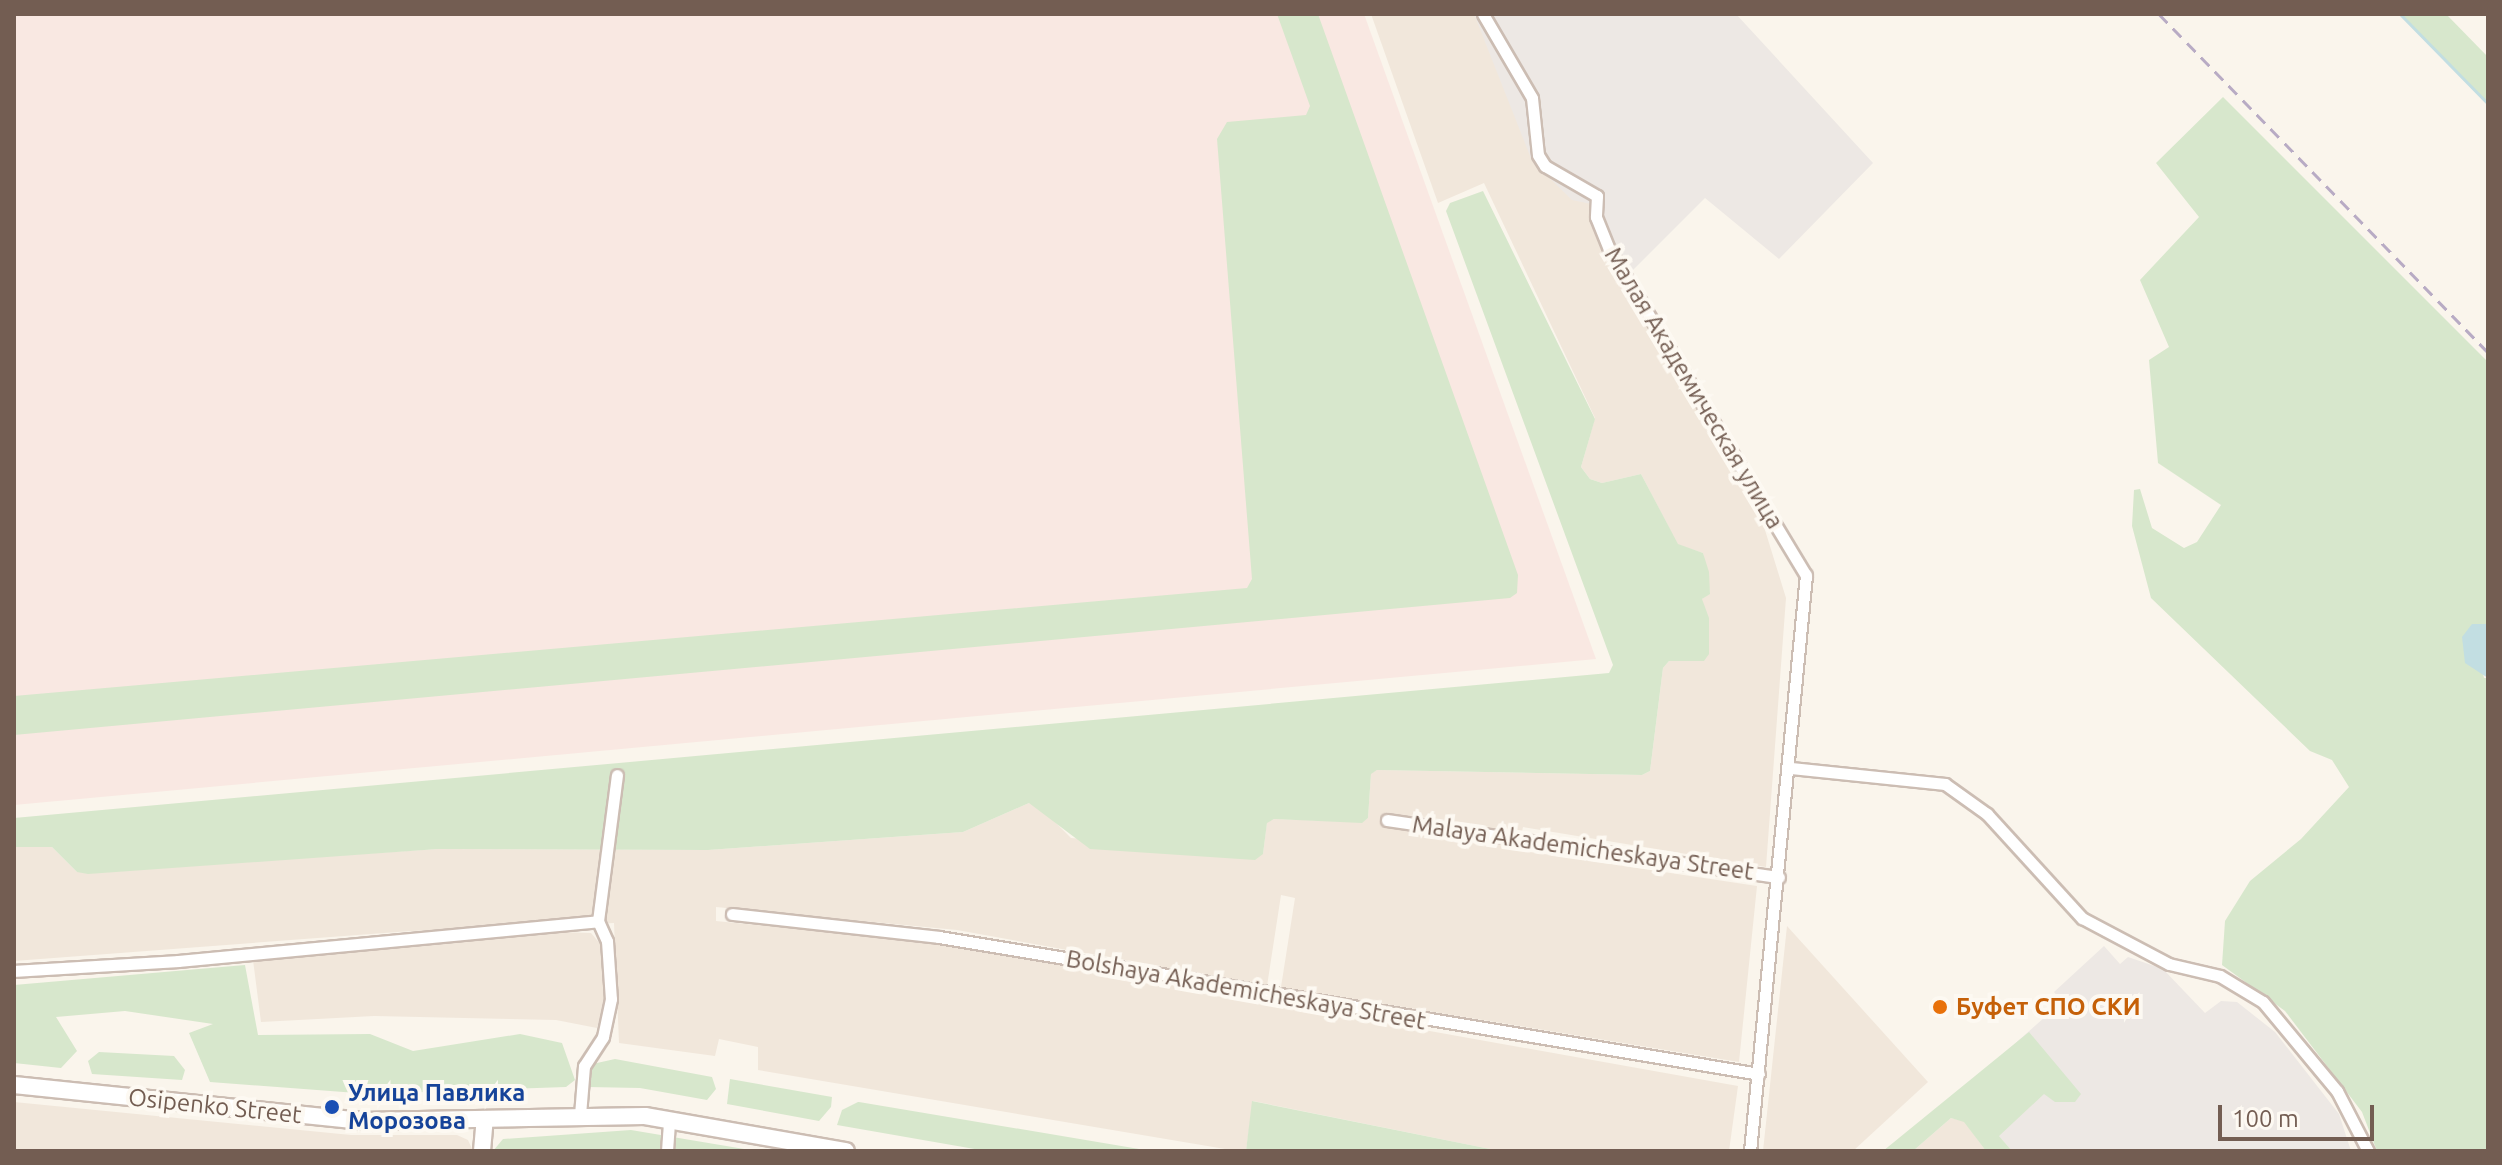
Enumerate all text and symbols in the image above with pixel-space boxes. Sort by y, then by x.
street label: Малая Академическая улица [1598,242,1790,534]
street label: Malaya Akademicheskaya Street [1410,810,1756,886]
street label: Bolshaya Akademicheskaya Street [1064,944,1428,1036]
place label: Буфет СПО СКИ [1956,993,2141,1021]
marker: Буфет СПО СКИ [1931,998,1949,1016]
place label: Улица Павлика Морозова [348,1079,525,1135]
street label: Osipenko Street [127,1083,303,1129]
scale bar [2222,1089,2378,1139]
marker: Улица Павлика Морозова [323,1098,341,1116]
text: 100 m [2232,1105,2299,1132]

